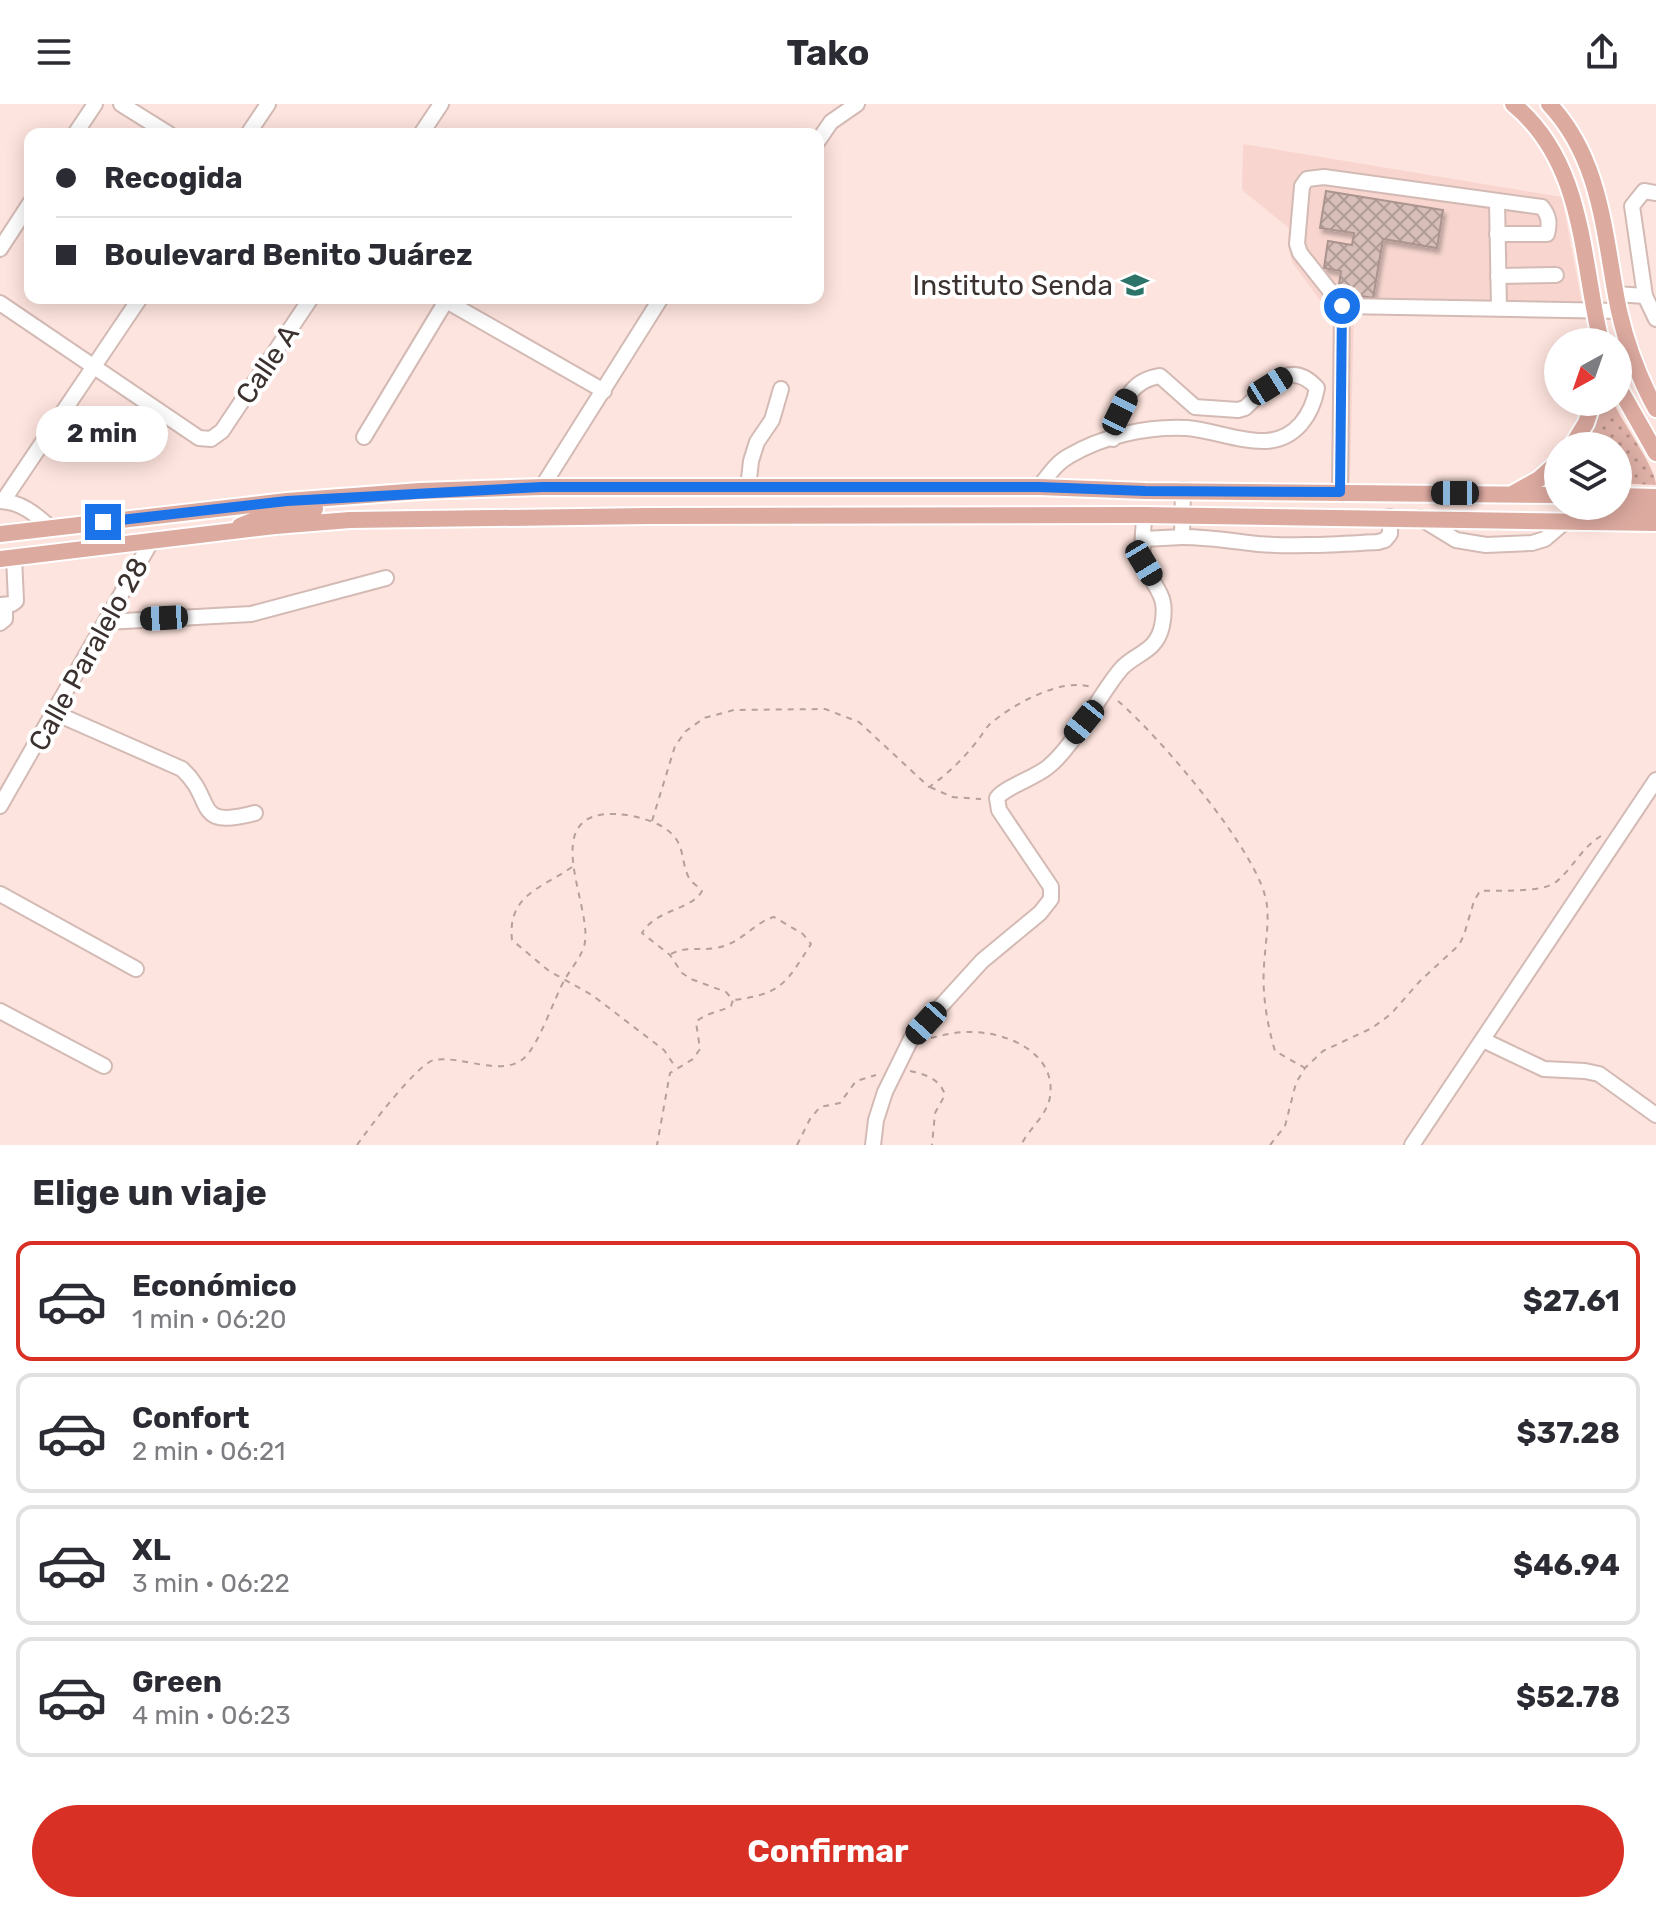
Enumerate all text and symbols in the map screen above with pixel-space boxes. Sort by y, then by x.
icon: menu [32,30,76,74]
icon: share [1580,30,1624,74]
text: Tako [787,31,869,74]
text: Recogida [104,160,243,196]
text: Boulevard Benito Juárez [104,237,473,273]
place label: Instituto Senda [913,269,1113,302]
school or university icon: Instituto Senda [1120,270,1150,300]
route start [1324,288,1360,324]
street label: Calle A [229,318,306,410]
north arrow [1544,328,1632,416]
map controls [1544,328,1632,520]
car [1243,363,1297,409]
car [1099,385,1141,439]
callout: 2 min [37,406,169,462]
text: 2 min [67,418,137,449]
button: layers [1544,432,1632,520]
car [1431,481,1479,505]
route end [85,504,121,540]
car [1121,536,1167,590]
street label: Calle Paralelo 28 [22,552,155,757]
car [139,605,189,631]
car [1060,696,1108,748]
car [901,997,951,1049]
text: Elige un viaje [32,1171,267,1214]
icon: car [36,1265,108,1337]
text: Económico [132,1268,297,1304]
text: $27.61 [1523,1283,1620,1319]
text: 1 min · 06:20 [132,1304,287,1335]
icon: car [36,1397,108,1469]
text: Confort [132,1400,250,1436]
text: $37.28 [1516,1415,1620,1451]
text: 2 min · 06:21 [132,1436,285,1467]
icon: car [36,1529,108,1601]
text: XL [132,1532,171,1568]
text: $46.94 [1513,1547,1620,1583]
text: 3 min · 06:22 [132,1568,290,1599]
icon: car [36,1661,108,1733]
text: Green [132,1664,222,1700]
text: $52.78 [1516,1679,1620,1715]
text: 4 min · 06:23 [132,1700,291,1731]
button: Confirmar [32,1805,1624,1897]

